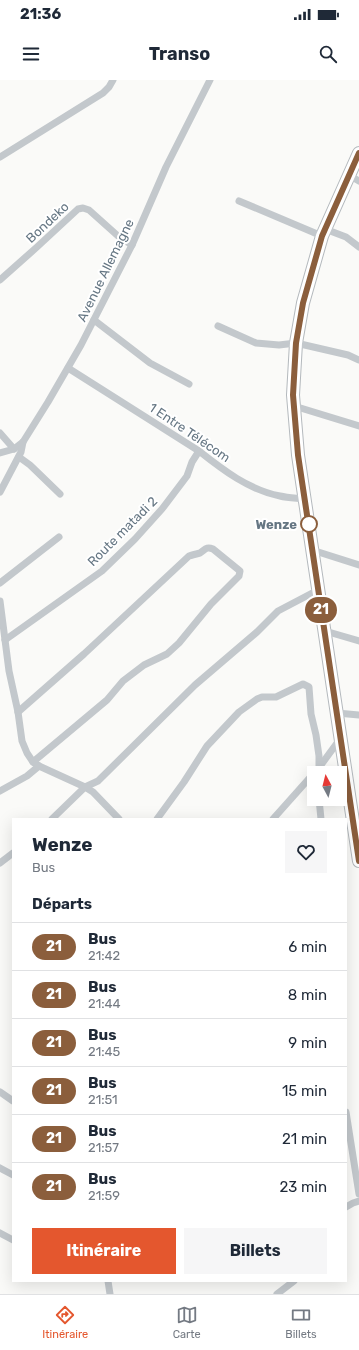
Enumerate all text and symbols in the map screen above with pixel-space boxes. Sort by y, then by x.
text: 21:36 [20,5,61,23]
icon: menu [20,43,42,65]
text: Transo [149,43,210,65]
icon: search [317,43,339,65]
street label: Bondeko [23,199,72,246]
street label: Avenue Allemagne [74,216,138,324]
street label: 1 Entre Télécom [146,400,233,465]
street label: Route matadi 2 [85,494,160,569]
marker: Wenze [300,515,318,533]
place label: Wenze [256,517,297,532]
line badge: 21 [303,597,339,623]
text: 21 [313,601,329,618]
north arrow [307,766,347,806]
map controls [307,766,347,806]
button: heart [285,831,327,873]
text: Wenze [32,833,93,856]
text: Bus [32,860,55,875]
text: Départs [32,895,92,913]
text: Bus [88,930,116,948]
text: 21 [46,938,62,955]
text: 6 min [288,938,327,956]
text: 21:42 [88,948,120,963]
text: Bus [88,978,116,996]
text: 21 [46,986,62,1003]
text: 8 min [288,986,327,1004]
text: 21:44 [88,996,121,1011]
text: Bus [88,1026,116,1044]
text: 21 [46,1034,62,1051]
text: 9 min [288,1034,327,1052]
text: 21:45 [88,1044,120,1059]
text: Bus [88,1074,116,1092]
text: 21 [46,1082,62,1099]
text: 15 min [282,1082,327,1100]
text: 21:51 [88,1092,118,1107]
text: Bus [88,1122,116,1140]
text: 21 [46,1130,62,1147]
text: 21 min [282,1130,327,1148]
text: 21:57 [88,1140,119,1155]
text: Bus [88,1170,116,1188]
text: 21 [46,1178,62,1195]
text: 23 min [279,1178,327,1196]
text: 21:59 [88,1188,120,1203]
button: Itinéraire [32,1228,176,1274]
button: Billets [184,1228,327,1274]
tab: Itinéraire [42,1304,88,1341]
tab: Carte [173,1304,201,1341]
tab: Billets [285,1304,317,1341]

